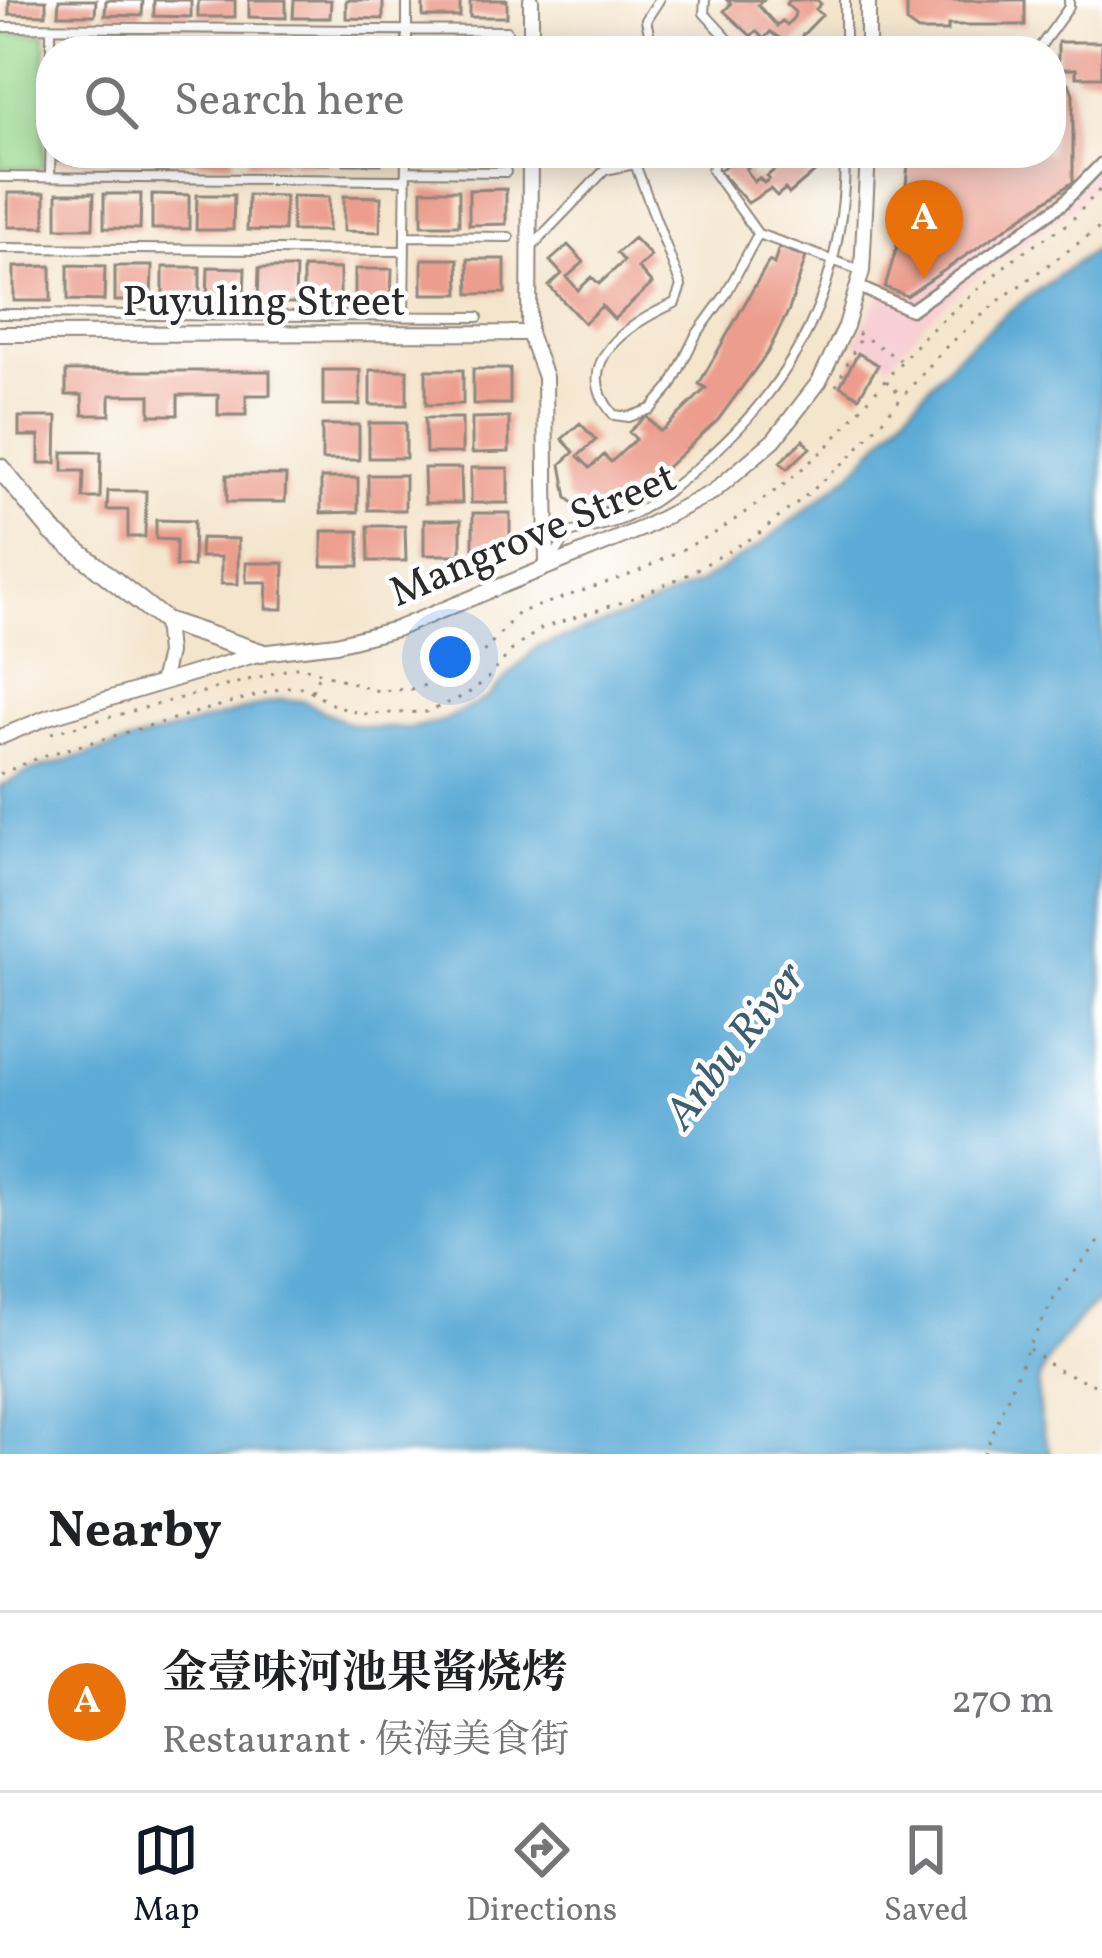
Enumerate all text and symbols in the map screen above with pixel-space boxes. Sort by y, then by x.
search box [36,36,1066,168]
icon: search [78,69,144,135]
text: Search here [174,71,405,134]
pin: A [885,180,963,279]
street label: Puyuling Street [122,275,406,334]
street label: Mangrove Street [381,450,686,624]
your location [420,627,480,687]
water label: Anbu River [650,950,822,1145]
text: Nearby [48,1497,222,1568]
text: 金壹味河池果酱烧烤 [162,1644,567,1707]
text: A [73,1675,101,1729]
text: 270 m [951,1675,1054,1729]
text: Restaurant · 侯海美食街 [162,1715,569,1769]
tab: Map [133,1817,199,1935]
tab: Directions [466,1817,617,1935]
tab: Saved [884,1817,969,1935]

